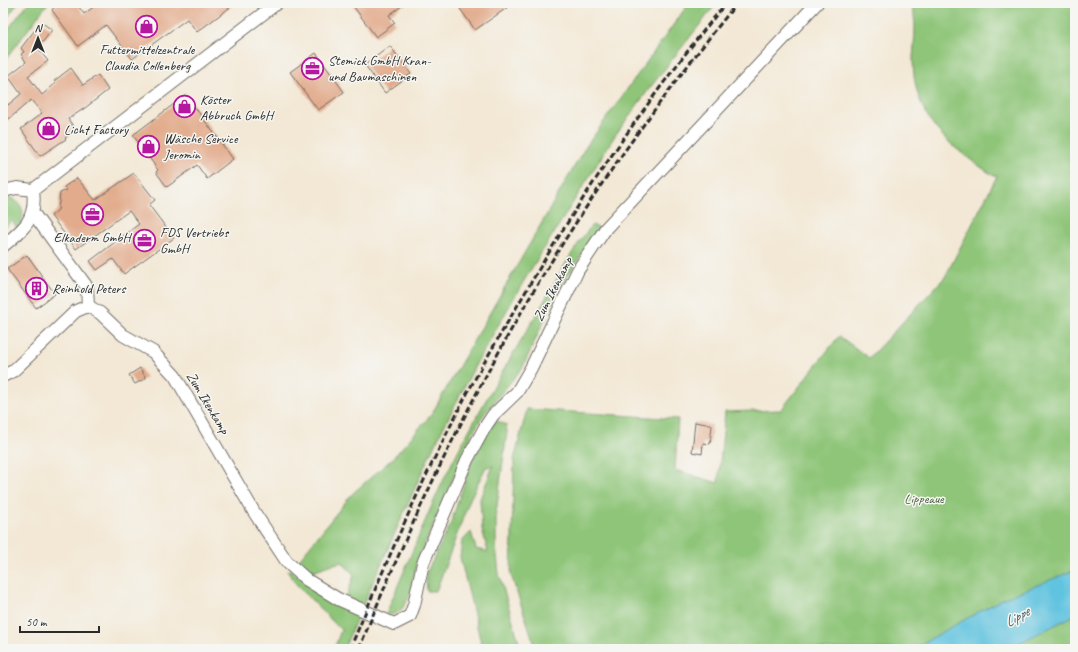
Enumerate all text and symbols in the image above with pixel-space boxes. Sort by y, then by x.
shop icon: Futtermittelzentrale Claudia Collenberg [134,14,160,40]
north arrow [18,18,58,58]
text: N [35,21,44,35]
place label: Futtermittelzentrale Claudia Collenberg [100,41,196,74]
place label: Stemick GmbH Kran- und Baumaschinen [328,52,432,85]
office icon: Stemick GmbH Kran- und Baumaschinen [300,55,326,81]
place label: Köster Abbruch GmbH [200,91,275,124]
shop icon: Köster Abbruch GmbH [172,94,198,120]
shop icon: Licht Factory [35,116,61,142]
place label: Licht Factory [64,121,129,138]
place label: Wäsche Service Jeromin [163,130,239,163]
shop icon: Wäsche Service Jeromin [136,133,162,159]
office icon: Elkaderm GmbH [79,202,105,228]
place label: FDS Vertriebs GmbH [160,224,229,257]
office icon: FDS Vertriebs GmbH [132,227,158,253]
place label: Elkaderm GmbH [54,229,132,246]
street label: Zum Ikenkamp [530,254,577,324]
building icon: Reinhold Peters [23,275,49,301]
place label: Reinhold Peters [52,280,126,297]
street label: Zum Ikenkamp [183,369,234,438]
park label: Lippeaue [904,490,945,507]
water label: Lippe [1001,601,1035,632]
scale bar [20,608,99,634]
text: 50 m [26,614,48,630]

